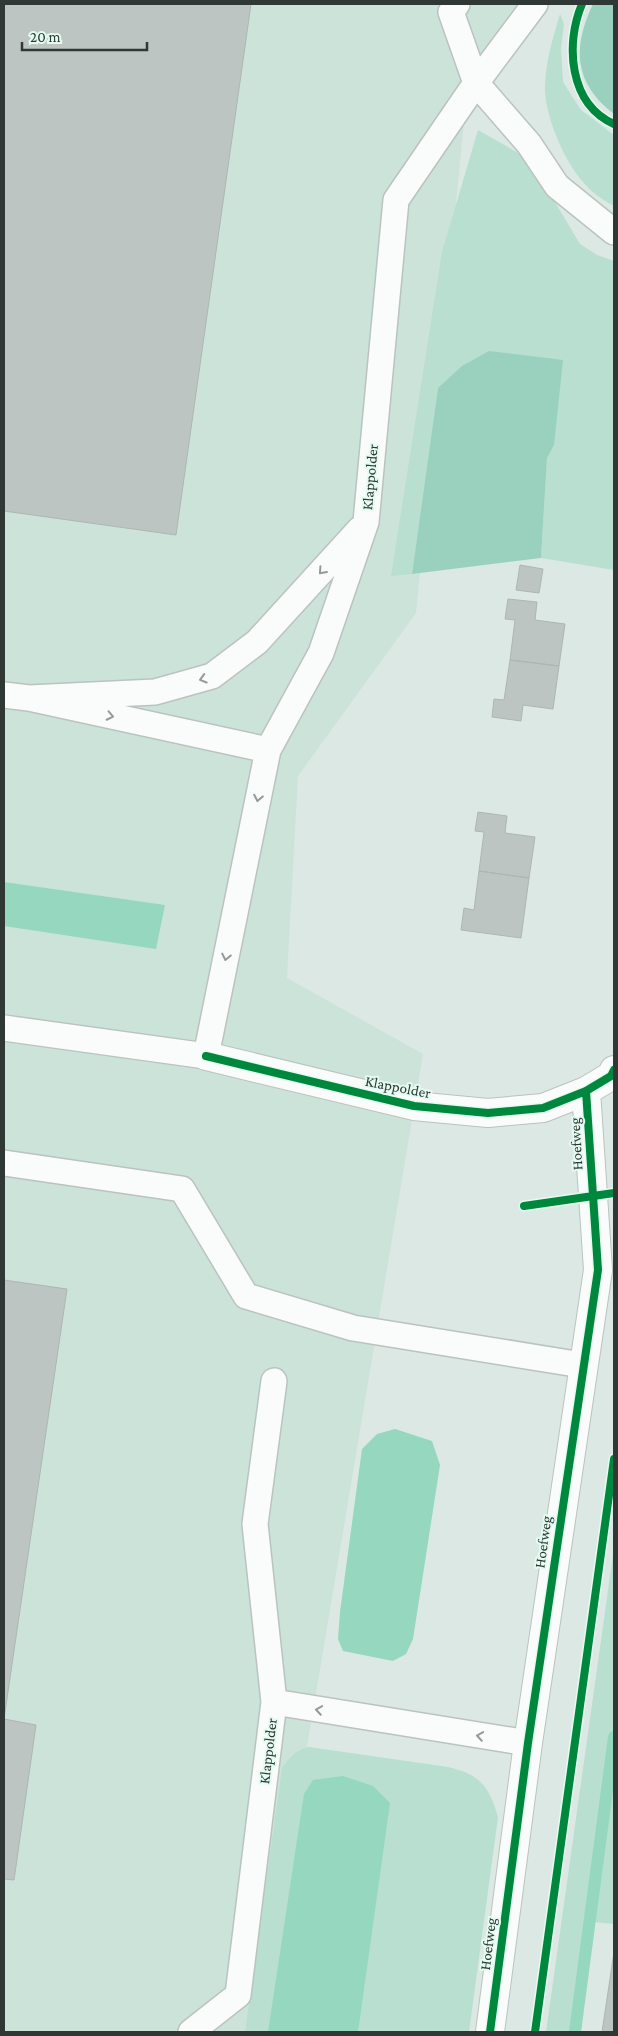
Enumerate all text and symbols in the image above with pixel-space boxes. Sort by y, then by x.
scale bar [22,20,148,52]
text: 20 m [30,29,61,45]
street label: Klappolder [359,443,382,511]
one-way arrow [319,565,328,574]
one-way arrow [199,673,207,683]
one-way arrow [106,710,115,721]
one-way arrow [254,794,264,802]
one-way arrow [221,953,232,962]
street label: Klappolder [364,1073,433,1102]
street label: Hoefweg [567,1117,586,1171]
street label: Hoefweg [531,1515,556,1569]
one-way arrow [315,1705,324,1715]
street label: Klappolder [256,1716,281,1785]
one-way arrow [475,1731,484,1741]
street label: Hoefweg [477,1917,500,1971]

